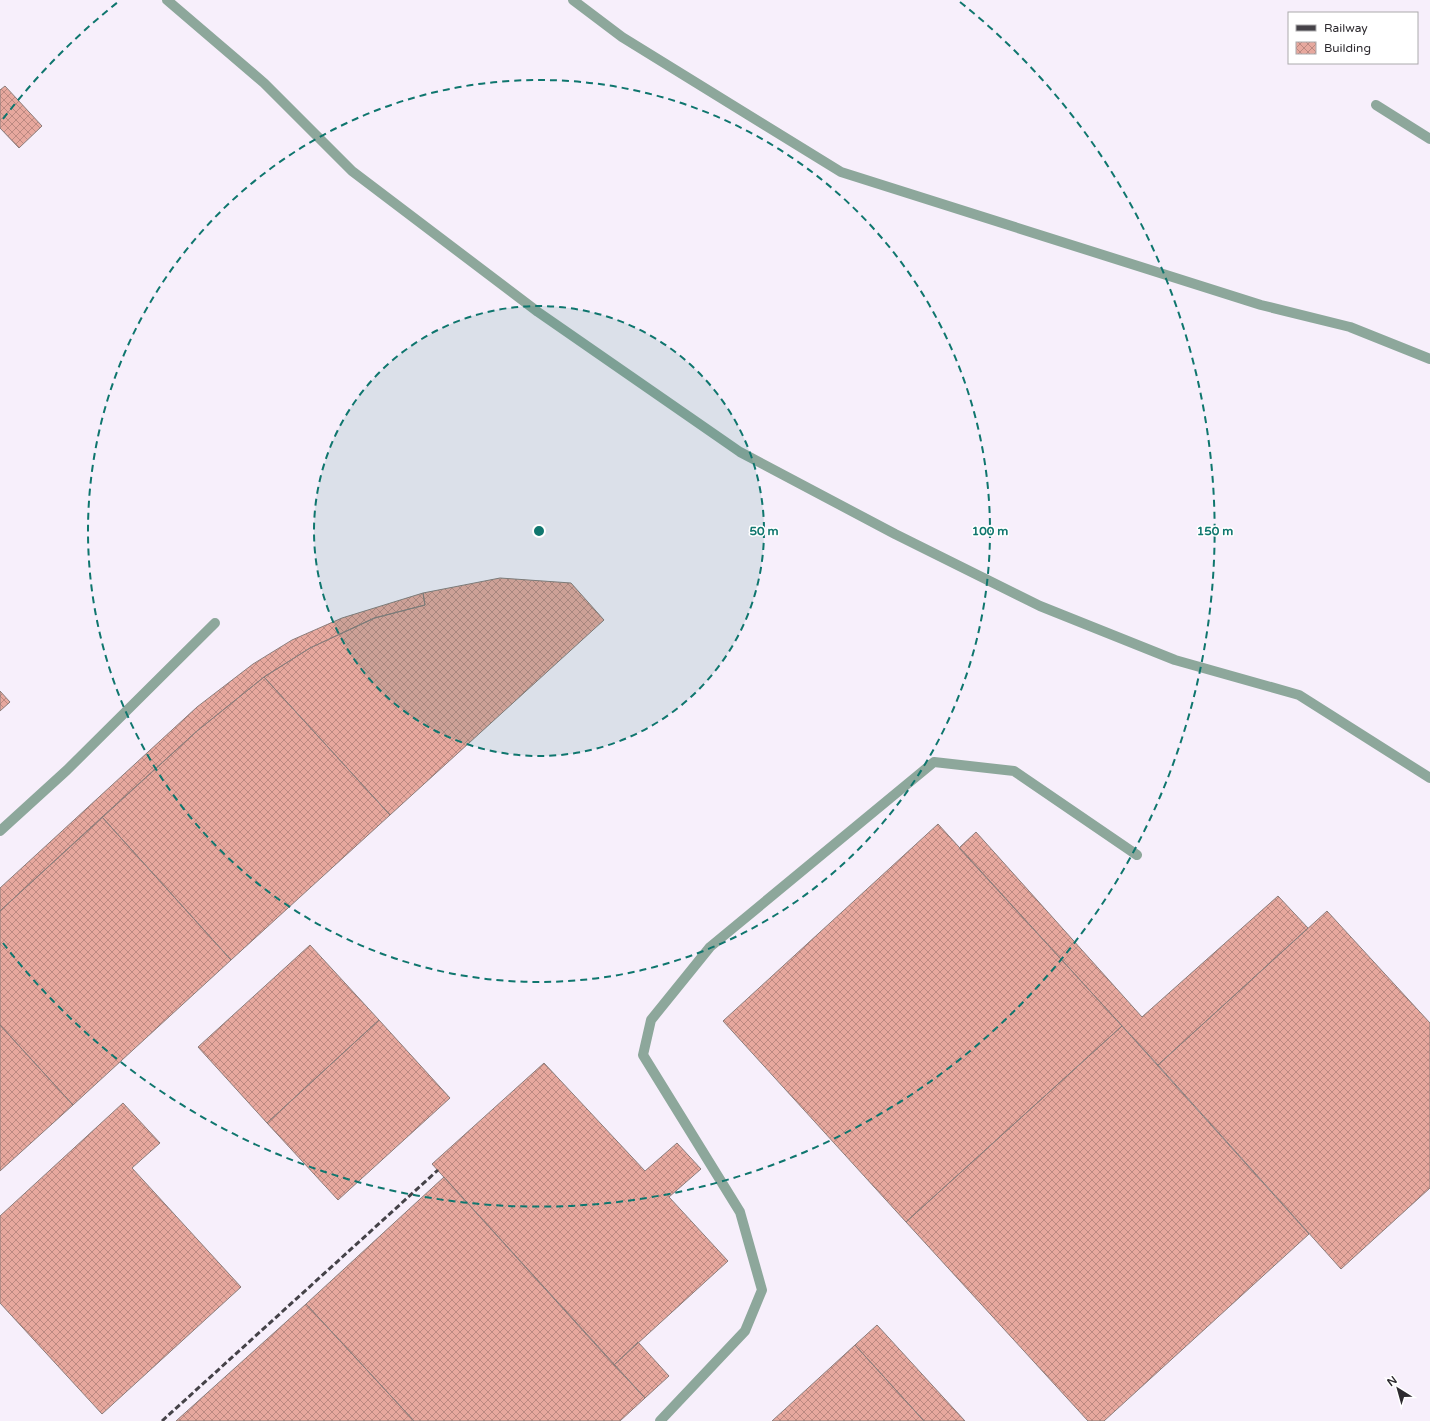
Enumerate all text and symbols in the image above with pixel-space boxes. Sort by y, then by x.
legend [1288,12,1418,64]
text: Railway [1324,21,1368,35]
text: Building [1324,41,1371,55]
centre of rings [532,524,546,538]
text: 50 m [749,524,779,538]
text: 100 m [972,524,1008,538]
text: 150 m [1197,524,1233,538]
north arrow [1378,1369,1418,1409]
text: N [1385,1374,1400,1389]

